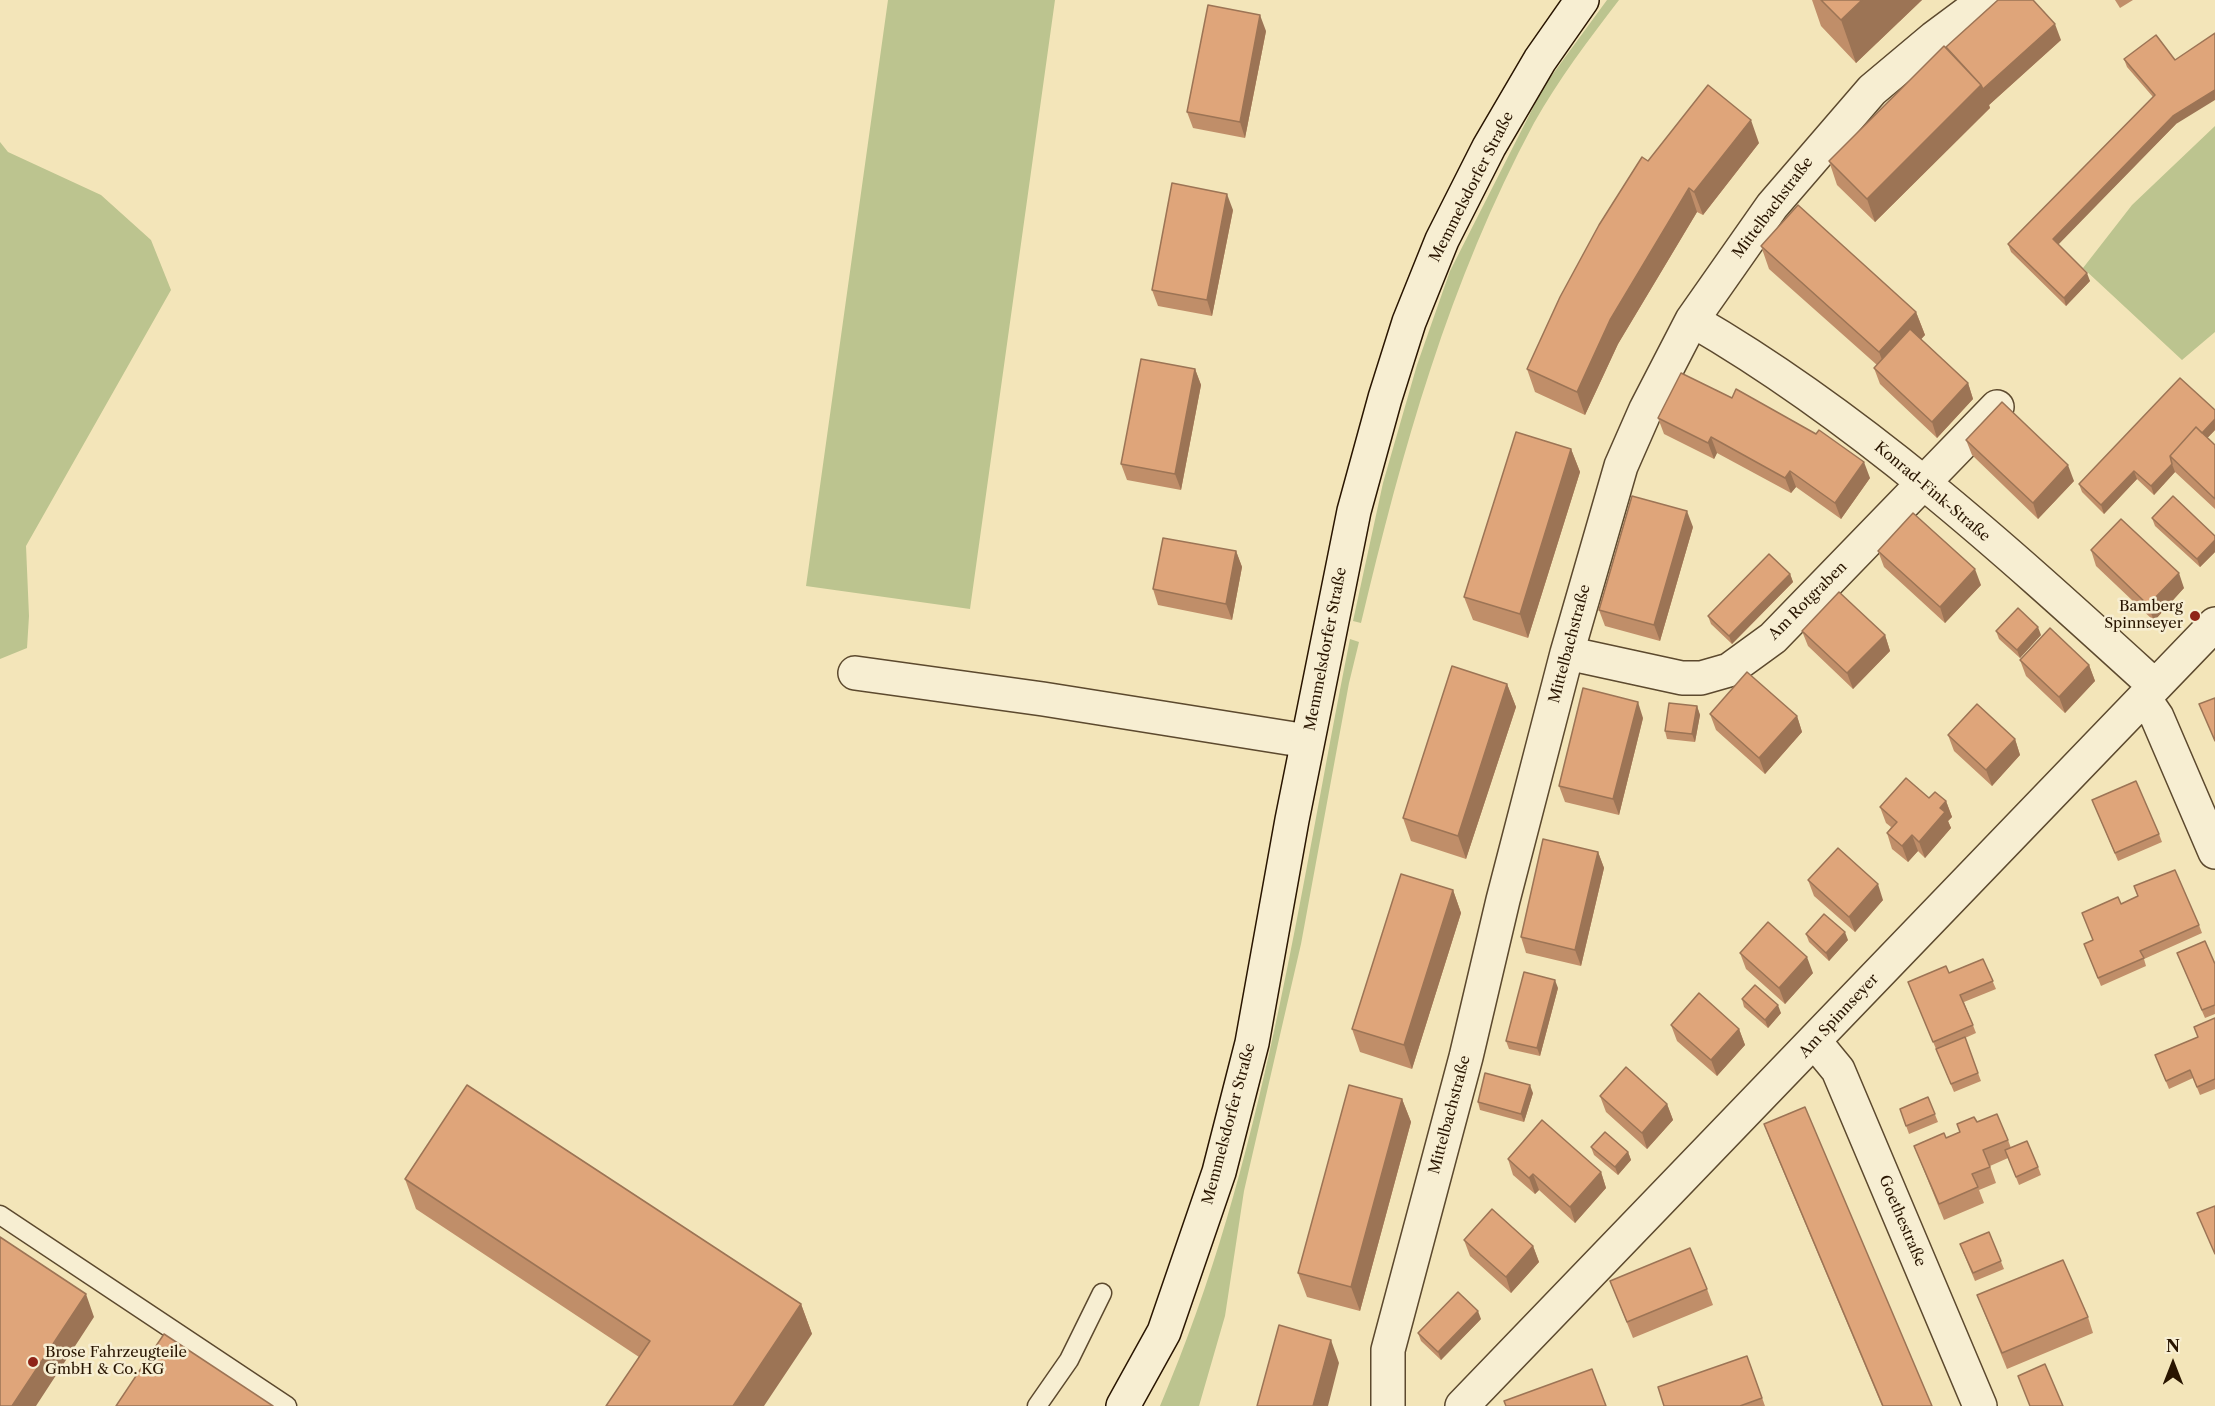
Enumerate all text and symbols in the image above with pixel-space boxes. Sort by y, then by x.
street label: Memmelsdorfer Straße [1426,109,1518,265]
street label: Mittelbachstraße [1729,154,1817,262]
street label: Konrad-Fink-Straße [1870,438,1994,546]
street label: Am Rotgraben [1765,558,1851,644]
street label: Memmelsdorfer Straße [1301,566,1351,732]
street label: Mittelbachstraße [1546,583,1594,705]
place label: Bamberg Spinnseyer [2104,598,2183,633]
marker: Bamberg Spinnseyer [2188,609,2202,623]
street label: Am Spinnseyer [1796,970,1882,1062]
street label: Memmelsdorfer Straße [1199,1041,1259,1207]
street label: Mittelbachstraße [1426,1054,1474,1176]
street label: Goethestraße [1875,1173,1929,1269]
north arrow [2143,1334,2203,1394]
text: N [2166,1336,2180,1356]
place label: Brose Fahrzeugteile GmbH & Co. KG [45,1344,187,1379]
marker: Brose Fahrzeugteile GmbH & Co. KG [26,1355,40,1369]

